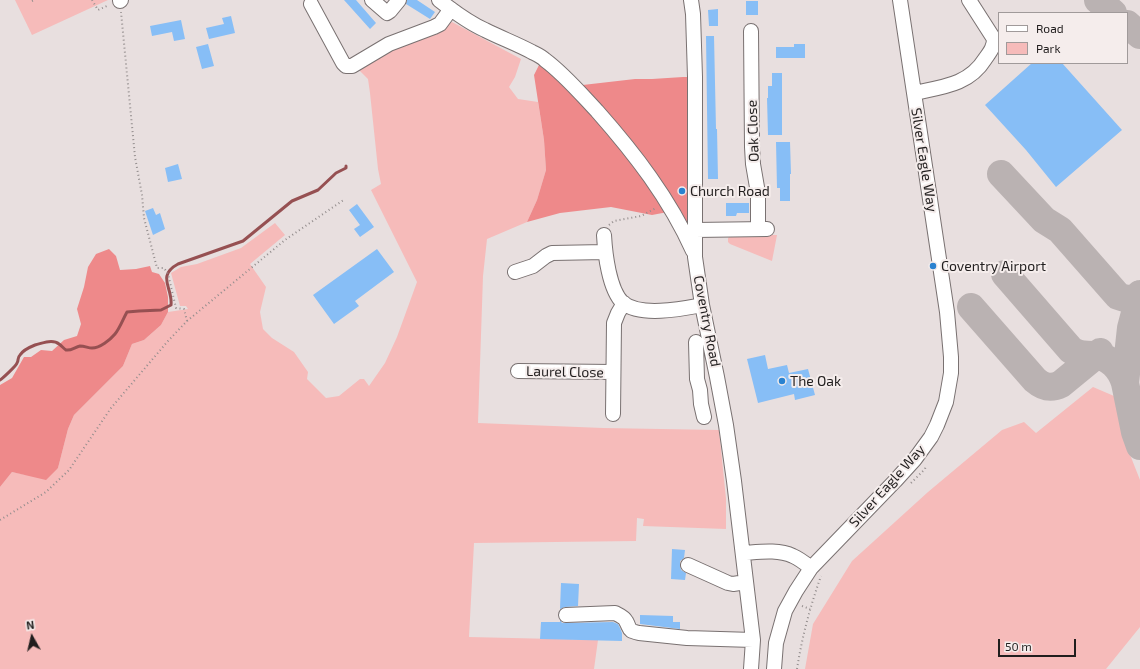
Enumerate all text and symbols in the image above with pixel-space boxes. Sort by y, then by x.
legend [998,12,1128,64]
text: Road [1036,21,1064,35]
text: Park [1036,41,1061,55]
street label: Oak Close [744,100,762,162]
street label: Silver Eagle Way [907,107,941,213]
place label: Church Road [690,183,770,199]
marker: Church Road [677,186,687,196]
place label: Coventry Airport [941,258,1046,274]
marker: Coventry Airport [928,261,938,271]
street label: Coventry Road [690,274,724,368]
street label: Laurel Close [526,363,604,381]
place label: The Oak [790,373,841,389]
marker: The Oak [777,376,787,386]
street label: Silver Eagle Way [846,441,928,531]
north arrow [12,617,52,657]
text: N [25,618,35,632]
scale bar [1000,631,1078,657]
text: 50 m [1005,639,1032,653]

